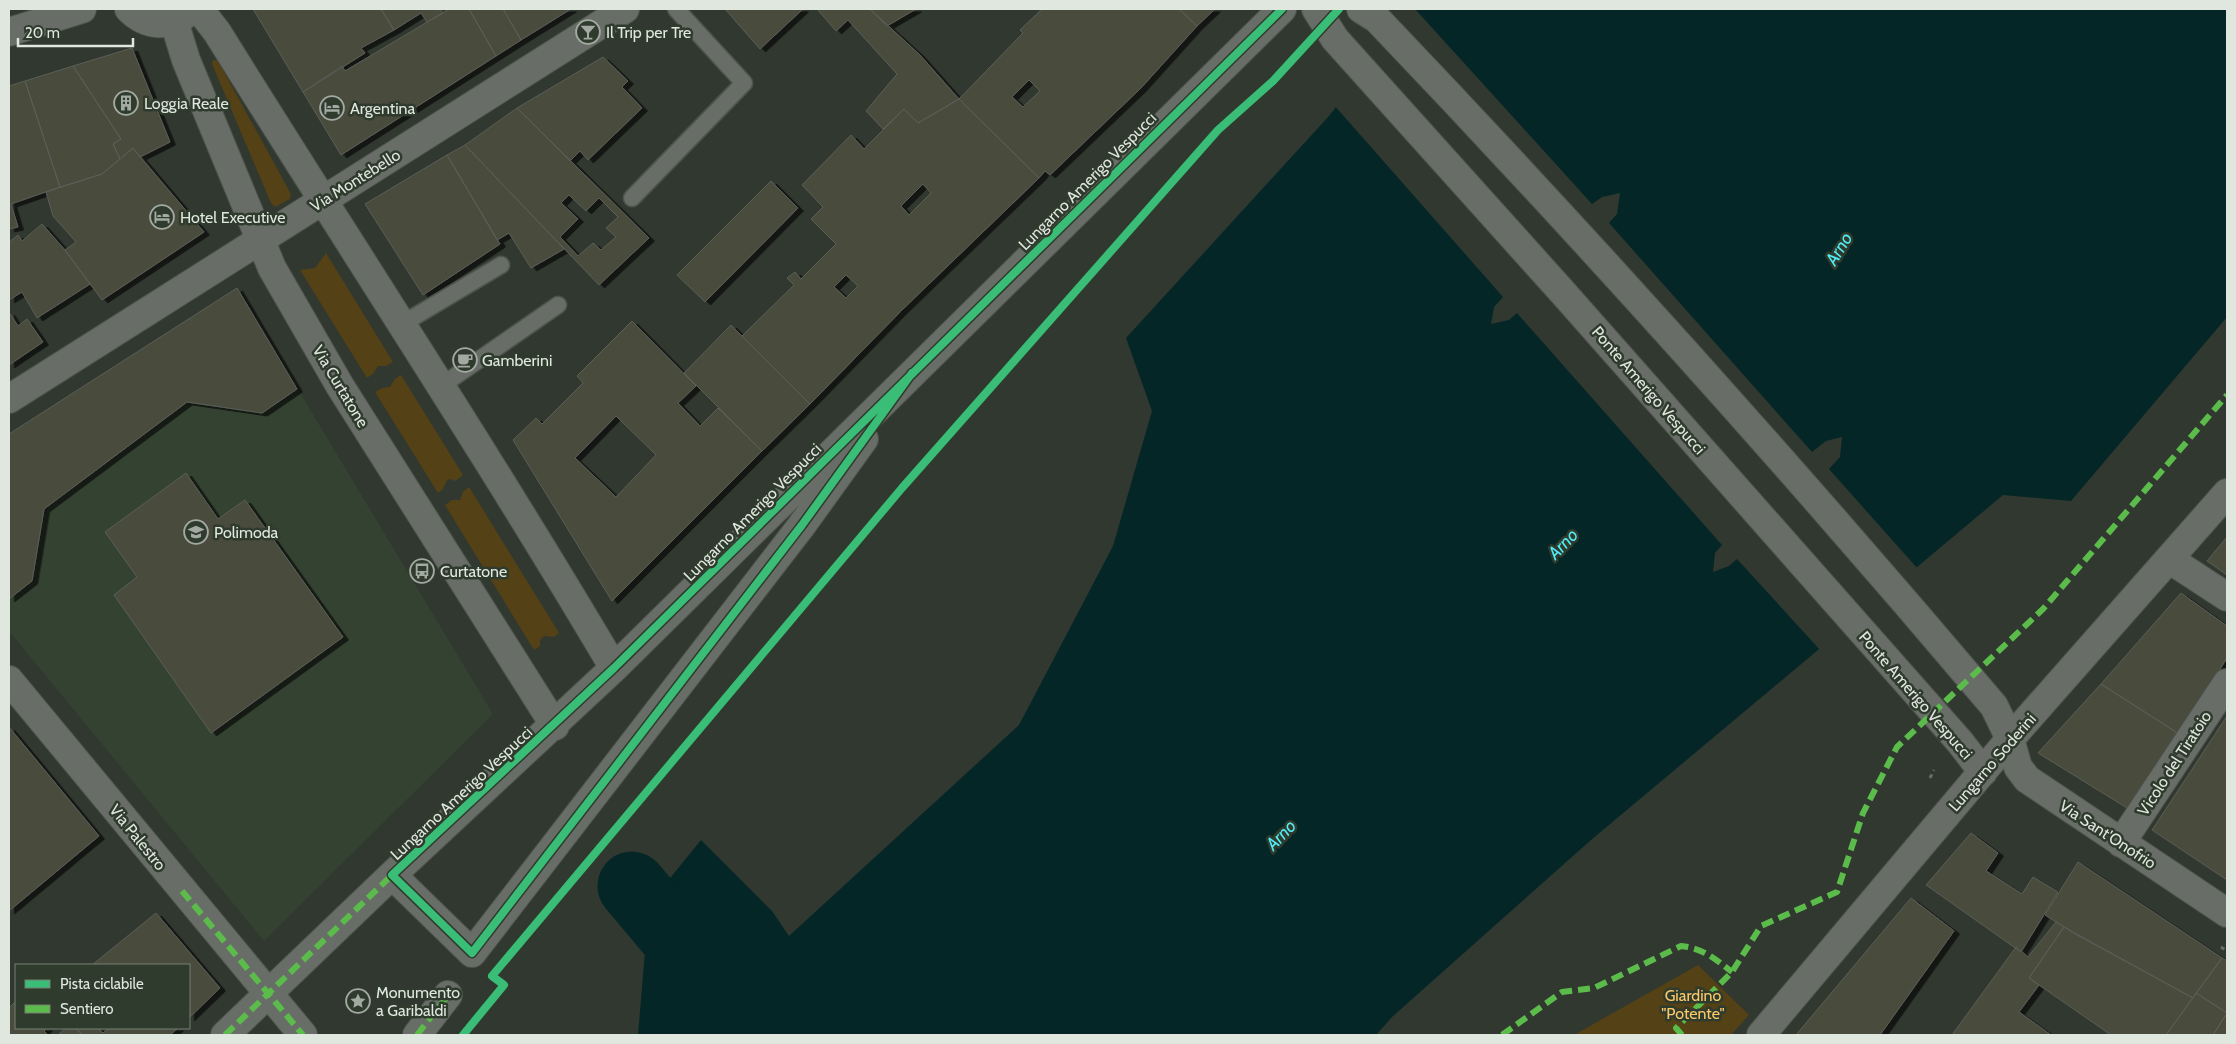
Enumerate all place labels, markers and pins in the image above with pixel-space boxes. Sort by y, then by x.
bar icon: Il Trip per Tre [575,19,601,45]
place label: Il Trip per Tre [606,23,691,42]
building icon: Loggia Reale [113,90,139,116]
place label: Loggia Reale [144,94,229,113]
hotel icon: Argentina [319,95,345,121]
place label: Argentina [350,99,416,118]
hotel icon: Hotel Executive [149,204,175,230]
place label: Hotel Executive [180,208,285,227]
cafe icon: Gamberini [452,347,478,373]
place label: Gamberini [482,351,552,370]
school or university icon: Polimoda [183,519,209,545]
place label: Polimoda [214,523,279,542]
bus stop icon: Curtatone [409,558,435,584]
place label: Curtatone [440,562,507,581]
place label: Monumento a Garibaldi [376,983,460,1020]
place icon: Monumento a Garibaldi [345,988,371,1014]

